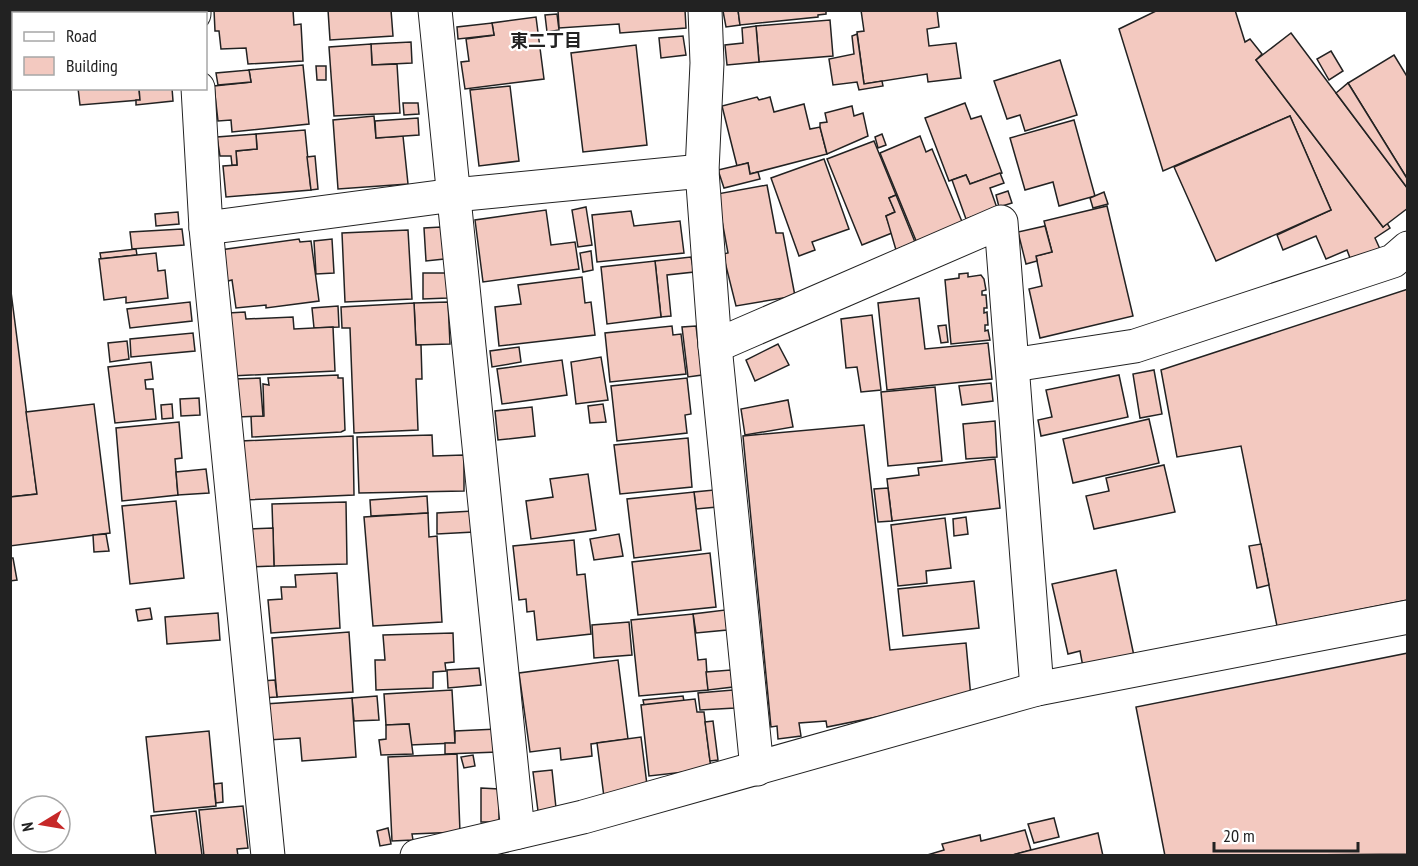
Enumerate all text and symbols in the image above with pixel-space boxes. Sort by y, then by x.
legend [12,12,207,90]
text: Road [66,24,97,47]
district label: 東二丁目 [510,29,582,52]
text: Building [66,54,118,77]
north arrow [12,794,72,854]
scale bar [1214,815,1358,853]
text: N [17,821,38,833]
text: 20 m [1223,824,1255,847]

